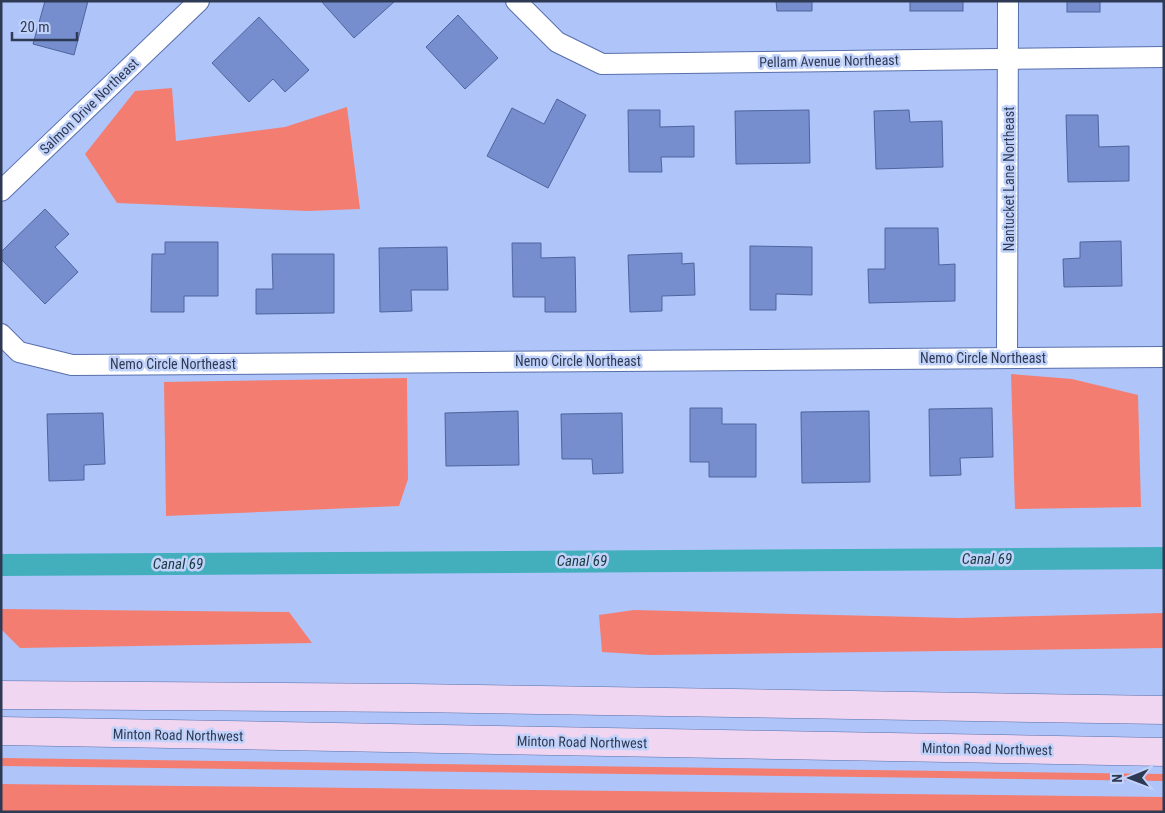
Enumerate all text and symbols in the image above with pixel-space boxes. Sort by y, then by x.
scale bar [12,10,78,42]
text: 20 m [20,18,50,36]
street label: Pellam Avenue Northeast [759,52,899,70]
street label: Salmon Drive Northeast [36,55,142,157]
street label: Nantucket Lane Northeast [1001,107,1017,251]
street label: Nemo Circle Northeast [920,350,1046,366]
street label: Nemo Circle Northeast [515,353,641,369]
street label: Nemo Circle Northeast [110,356,236,372]
water label: Canal 69 [962,550,1012,568]
water label: Canal 69 [557,552,607,570]
water label: Canal 69 [153,555,203,573]
street label: Minton Road Northwest [113,726,243,744]
street label: Minton Road Northwest [517,733,647,751]
street label: Minton Road Northwest [922,740,1052,758]
north arrow [1105,753,1155,803]
text: N [1109,774,1125,783]

